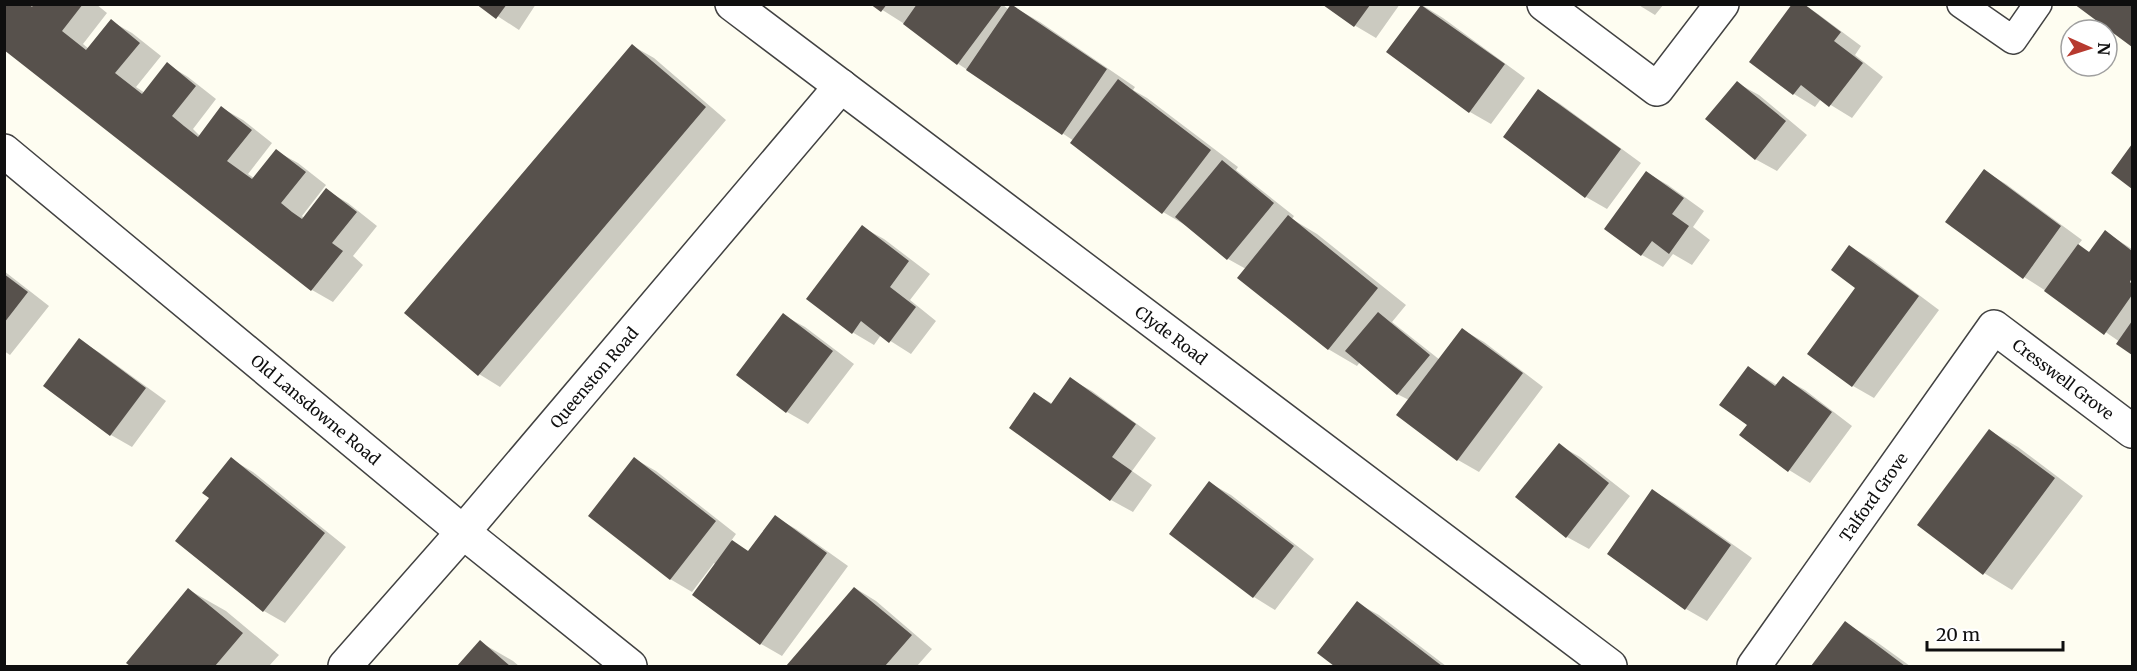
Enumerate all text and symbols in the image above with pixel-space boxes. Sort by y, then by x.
north arrow [2059,18,2119,78]
text: N [2094,42,2114,56]
street label: Clyde Road [1131,302,1211,369]
street label: Queenston Road [546,323,642,432]
street label: Cresswell Grove [2009,335,2118,424]
street label: Old Lansdowne Road [247,350,385,469]
street label: Talford Grove [1835,449,1912,545]
scale bar [1927,614,2064,652]
text: 20 m [1936,623,1980,646]

